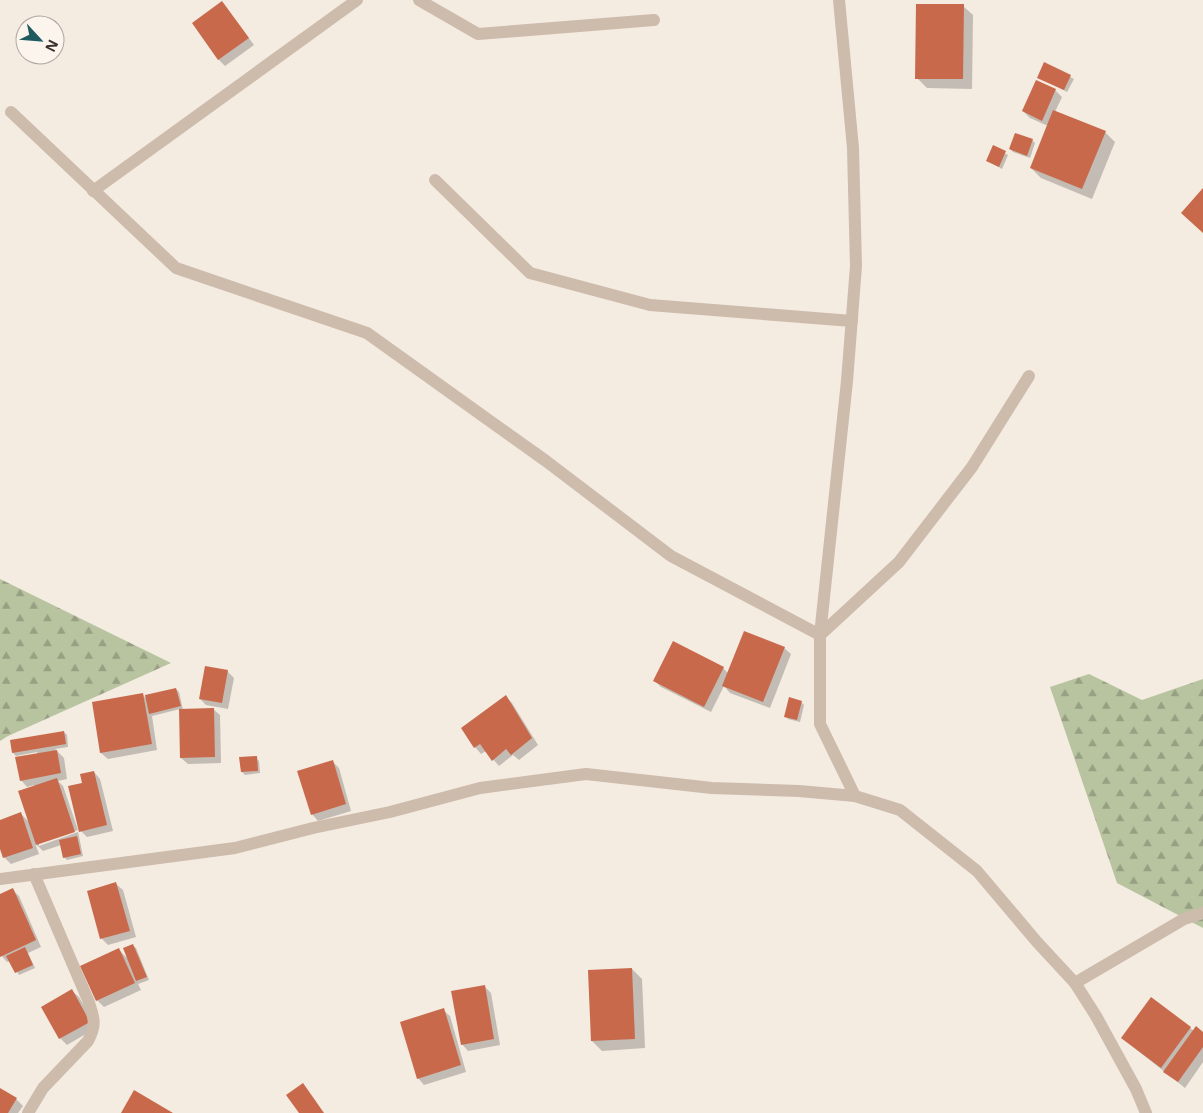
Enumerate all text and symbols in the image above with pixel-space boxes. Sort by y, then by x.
north arrow [15,15,65,65]
text: N [41,37,63,55]

